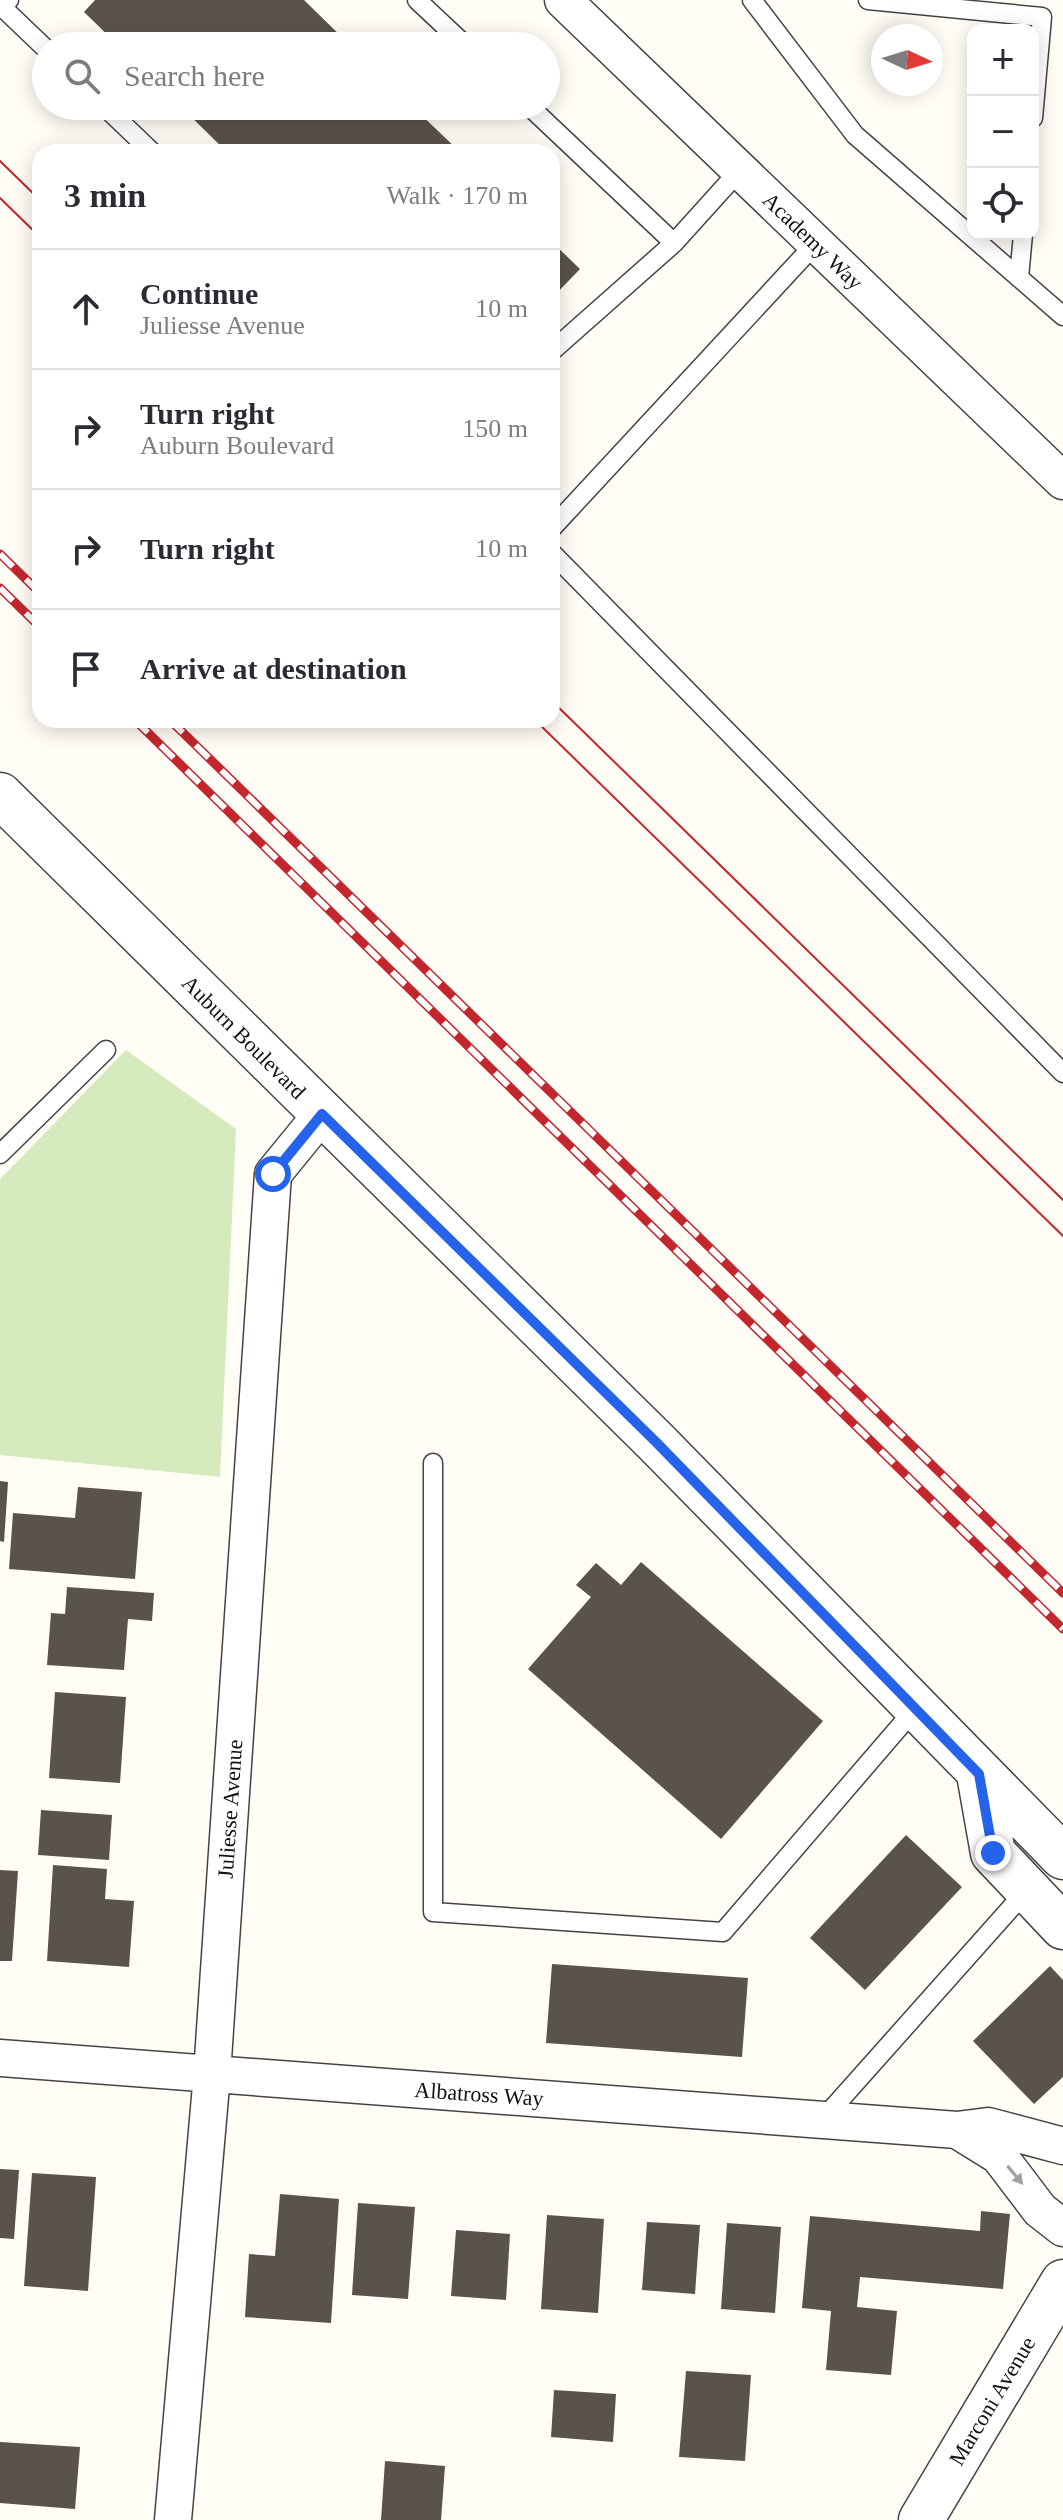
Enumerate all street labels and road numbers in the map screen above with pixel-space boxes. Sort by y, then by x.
street label: Academy Way [758,187,868,295]
street label: Auburn Boulevard [177,970,311,1104]
street label: Juliesse Avenue [213,1739,247,1879]
street label: Albatross Way [414,2077,544,2111]
street label: Marconi Avenue [944,2332,1040,2470]

